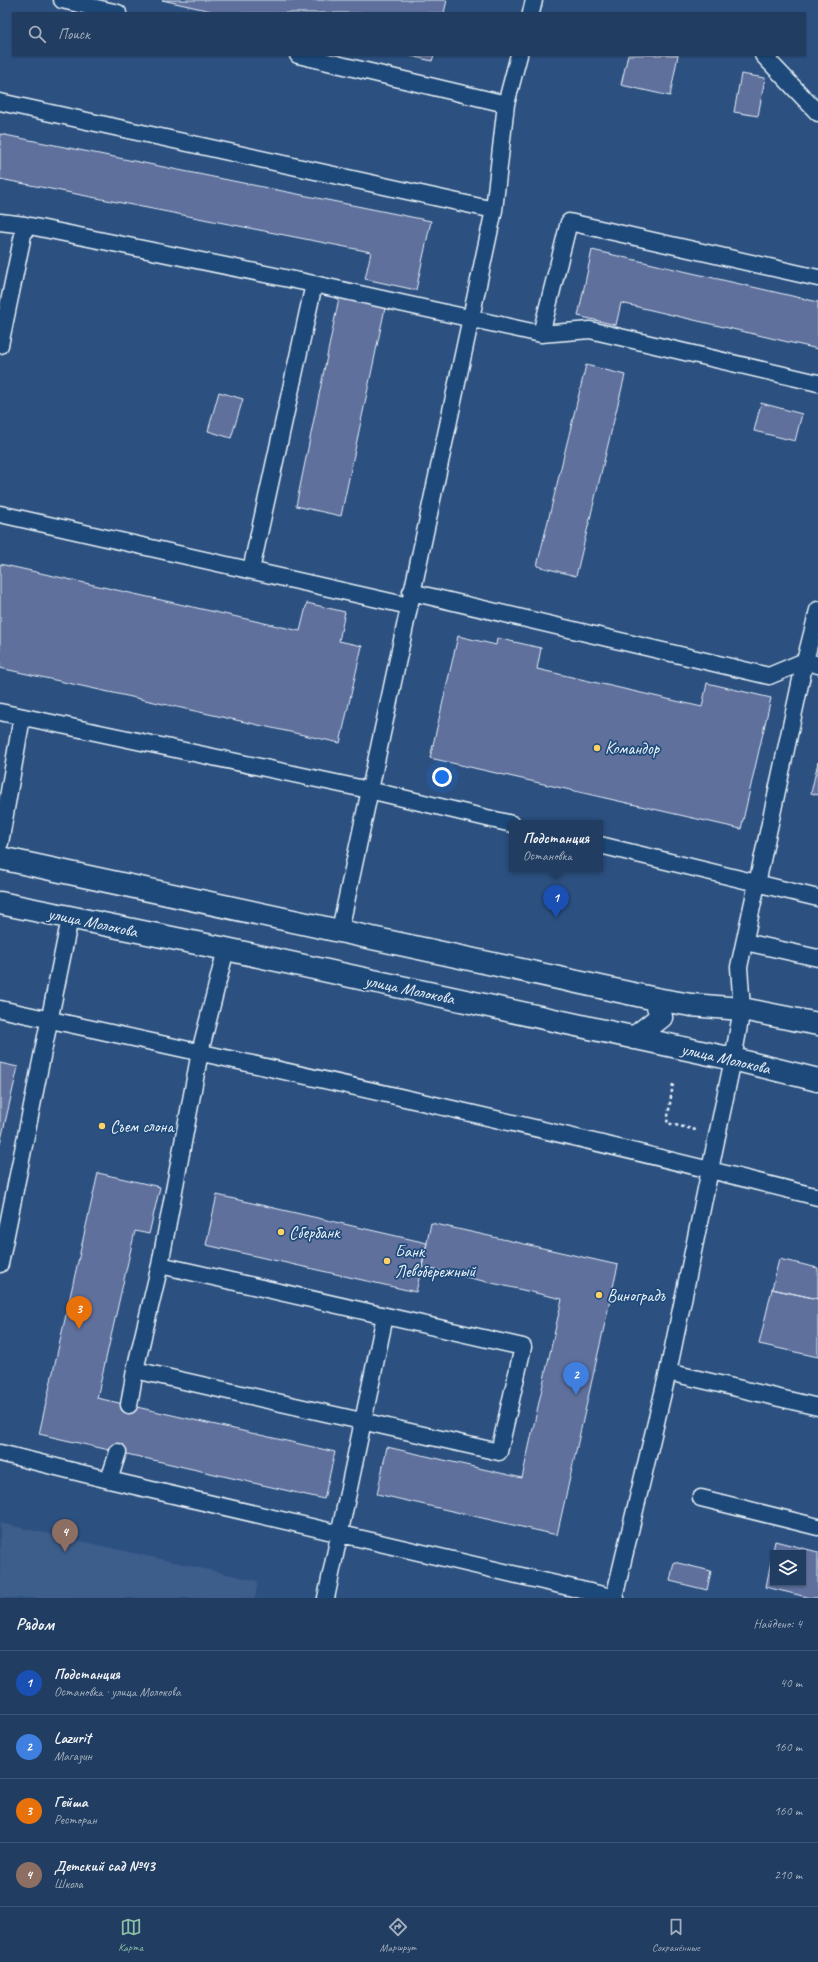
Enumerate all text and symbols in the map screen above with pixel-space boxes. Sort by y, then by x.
search box [12,12,806,56]
icon: search [26,23,48,45]
text: Поиск [58,25,90,44]
place label: Командор [605,738,661,759]
marker: Командор [592,743,602,753]
your location [432,767,452,787]
popup [509,820,603,872]
text: Подстанция [523,829,589,848]
text: Остановка [523,848,572,864]
pin: 1 [543,885,569,918]
street label: улица Молокова [45,903,141,943]
street label: улица Молокова [362,970,458,1010]
street label: улица Молокова [678,1038,774,1079]
place label: Съем слона [110,1116,176,1137]
marker: Съем слона [97,1121,107,1131]
place label: Сбербанк [289,1222,341,1243]
marker: Сбербанк [276,1227,286,1237]
place label: Банк Левобережный [395,1241,477,1282]
marker: Банк Левобережный [382,1256,392,1266]
place label: Виноградъ [607,1285,666,1306]
marker: Виноградъ [594,1290,604,1300]
pin: 3 [66,1296,92,1329]
pin: 2 [563,1362,589,1395]
pin: 4 [52,1519,78,1552]
map controls [770,1550,806,1586]
button: layers [770,1550,806,1586]
text: Рядом [16,1614,54,1635]
text: Найдено: 4 [754,1616,802,1632]
text: Подстанция [54,1665,120,1684]
text: 1 [26,1675,32,1691]
text: 40 m [780,1675,802,1691]
text: Остановка · улица Молокова [54,1684,181,1700]
text: Lazurit [54,1729,91,1748]
text: 2 [26,1739,32,1755]
text: 160 m [774,1739,802,1755]
text: Магазин [54,1748,92,1764]
text: Гейша [54,1793,87,1812]
text: 3 [26,1803,32,1819]
text: 160 m [774,1803,802,1819]
text: Ресторан [54,1812,97,1828]
text: Детский сад №43 [54,1857,155,1876]
text: 4 [26,1867,32,1883]
text: 210 m [774,1867,802,1883]
text: Школа [54,1876,83,1892]
tab: Карта [118,1916,143,1954]
tab: Маршрут [380,1916,416,1954]
tab: Сохранённые [652,1916,700,1954]

